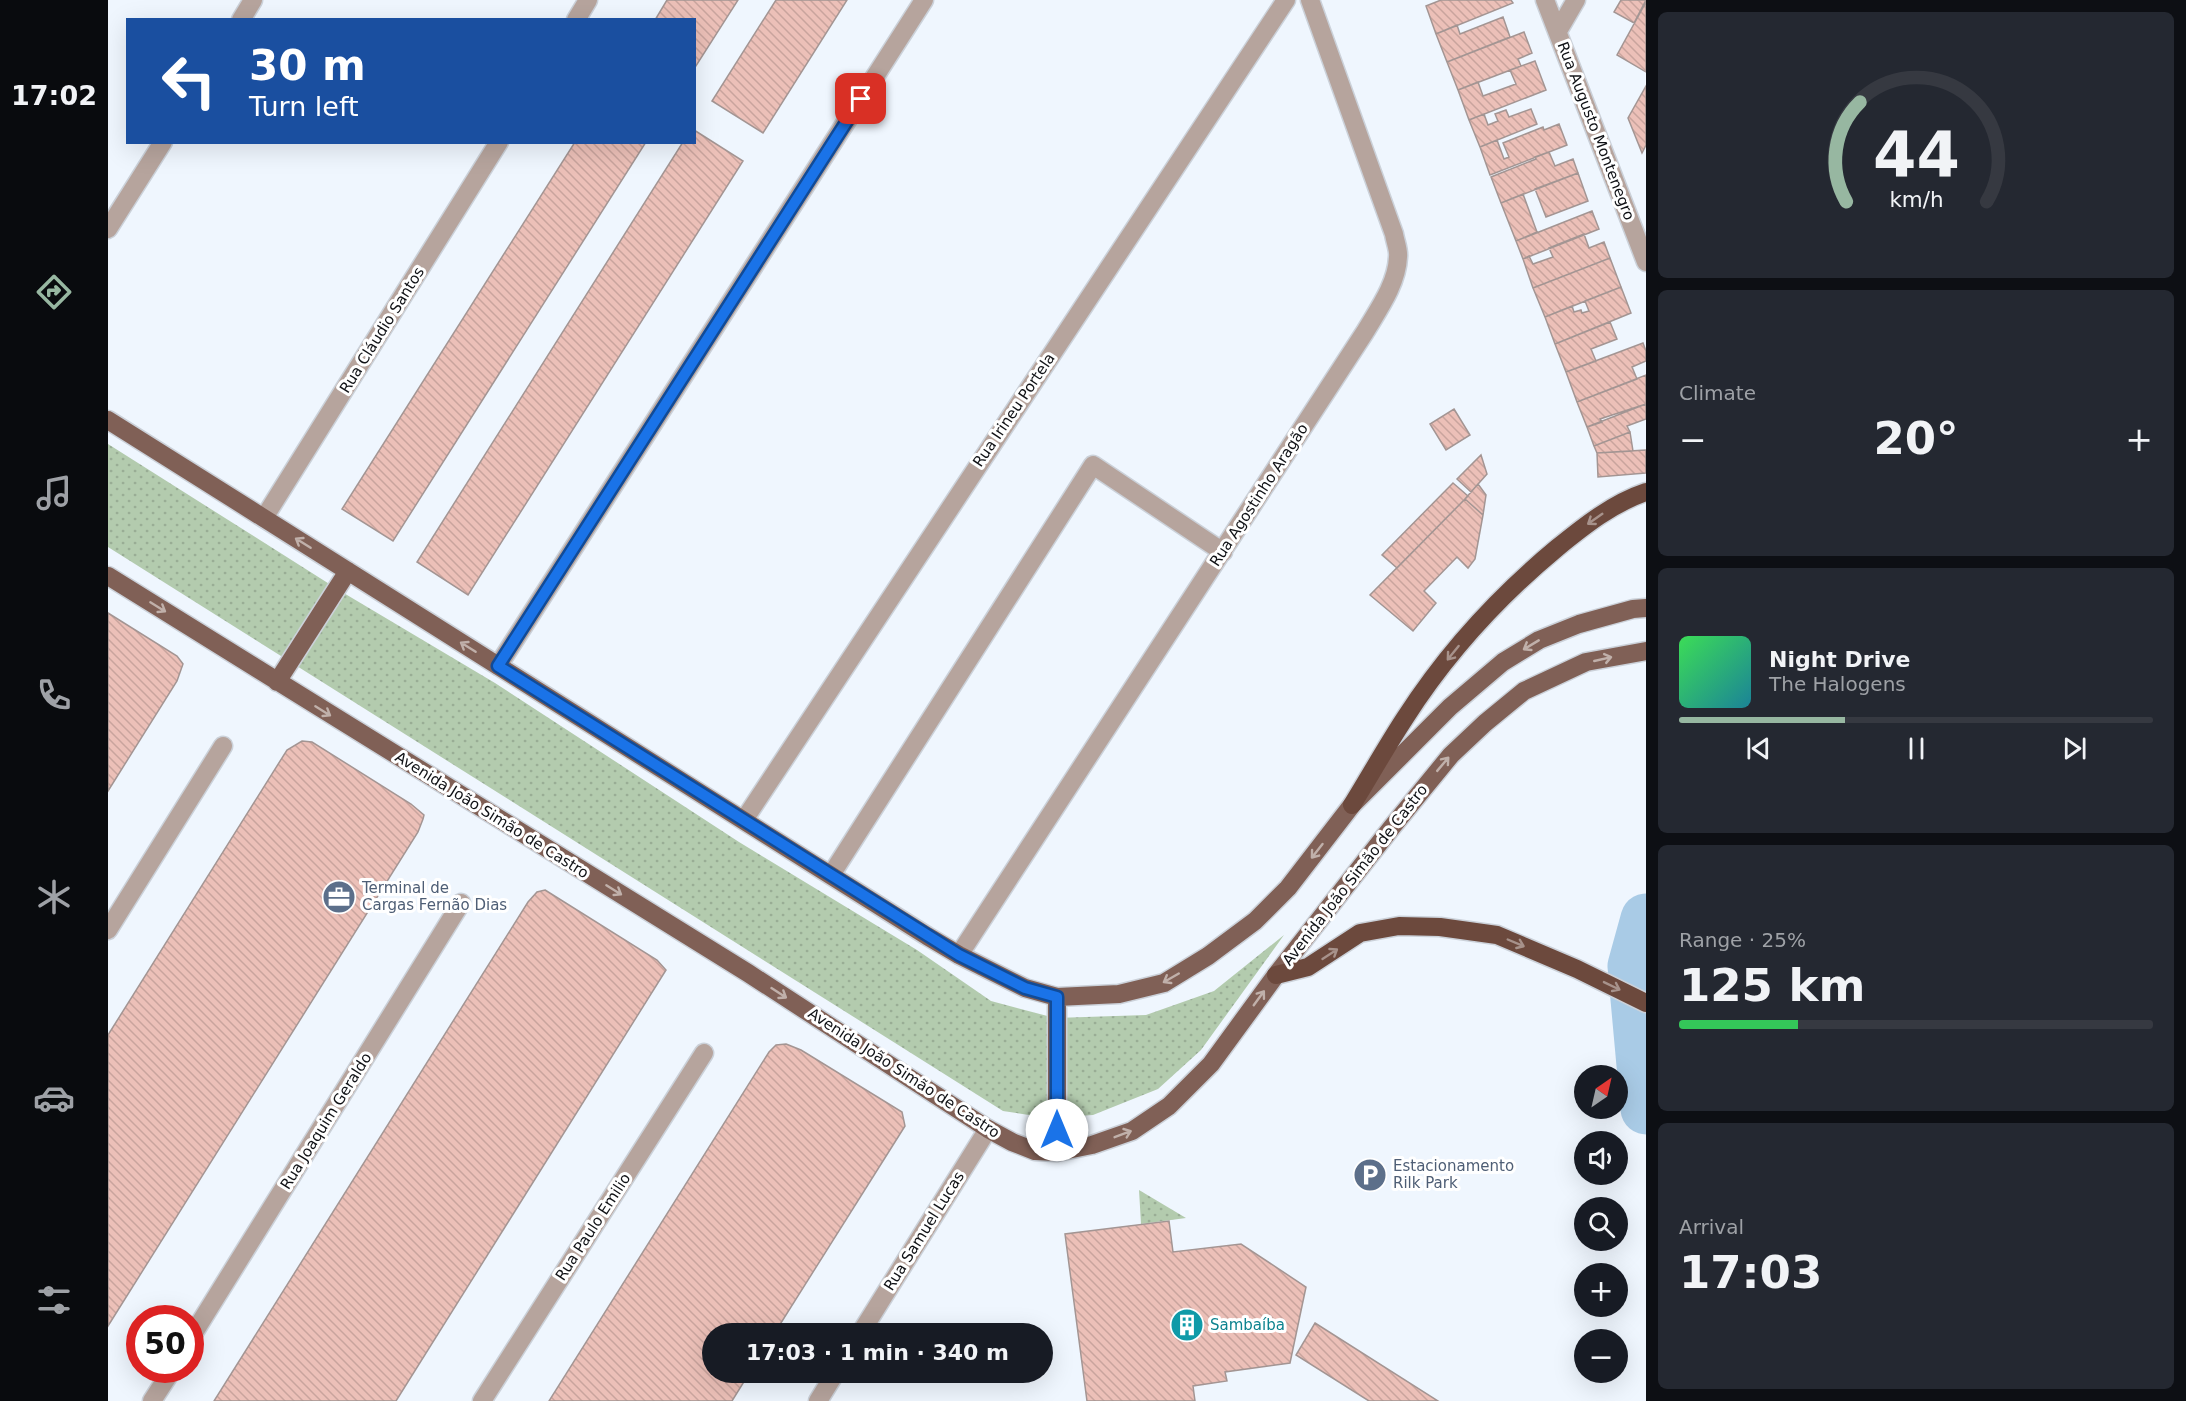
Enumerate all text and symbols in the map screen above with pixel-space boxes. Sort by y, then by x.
street label: Rua Augusto Montenegro [1554,39,1638,223]
text: 30 m [249,41,366,90]
icon: left [150,42,228,120]
pin [835,73,886,124]
text: 17:02 [11,80,97,111]
icon: arrive [844,82,877,115]
text: Turn left [249,91,359,122]
text: 44 [1873,118,1959,191]
text: km/h [1889,187,1943,212]
street label: Rua Cláudio Santos [336,263,428,396]
icon: directions [33,271,75,313]
street label: Rua Irineu Portela [969,350,1059,470]
text: Climate [1679,381,1756,405]
text: 20° [1873,412,1959,465]
street label: Rua Agostinho Aragão [1206,420,1312,570]
text: − [1679,420,1707,459]
text: + [2125,420,2153,459]
icon: music [33,472,75,514]
one-way arrow [1587,513,1603,525]
one-way arrow [295,536,312,548]
one-way arrow [149,601,165,613]
one-way arrow [1523,639,1540,651]
one-way arrow [460,640,477,652]
one-way arrow [1447,644,1460,660]
text: Night Drive [1769,647,1910,672]
one-way arrow [1593,652,1612,664]
text: The Halogens [1769,672,1906,696]
icon: phone [33,674,75,716]
one-way arrow [314,705,331,717]
icon: previous [1742,732,1775,765]
icon: pause [1900,732,1933,765]
icon: next [2058,732,2091,765]
street label: Avenida João Simão de Castro [392,748,592,882]
one-way arrow [1436,757,1449,773]
street label: Avenida João Simão de Castro [1279,781,1431,969]
one-way arrow [1310,843,1323,859]
icon: climate [33,876,75,918]
office icon: Terminal de Cargas Fernão Dias [321,879,357,915]
place label: Terminal de Cargas Fernão Dias [361,879,507,914]
one-way arrow [605,885,622,897]
text: Range · 25% [1679,928,1806,952]
one-way arrow [1506,938,1525,949]
one-way arrow [1321,947,1338,960]
text: 125 km [1679,959,1865,1012]
one-way arrow [1163,973,1180,985]
one-way arrow [1602,980,1620,992]
one-way arrow [771,987,787,999]
one-way arrow [1253,991,1265,1007]
street label: Avenida João Simão de Castro [805,1004,1003,1142]
street label: Rua Joaquim Geraldo [277,1049,375,1193]
north arrow [1574,1065,1628,1119]
map controls [1574,1065,1628,1383]
icon: car [33,1077,75,1119]
position arrow [1025,1098,1089,1162]
one-way arrow [1113,1128,1132,1139]
button: sound [1574,1131,1628,1185]
parking icon: Estacionamento Rilk Park [1352,1157,1388,1193]
place label: Estacionamento Rilk Park [1393,1157,1514,1192]
street label: Rua Samuel Lucas [880,1168,968,1294]
street label: Rua Paulo Emilio [552,1170,634,1284]
button: search [1574,1197,1628,1251]
text: Arrival [1679,1215,1744,1239]
text: 17:03 [1679,1246,1822,1299]
button: + [1574,1263,1628,1317]
icon: filters [33,1279,75,1321]
speed limit sign: 50 [126,1305,204,1383]
building icon: Sambaíba [1169,1307,1205,1343]
place label: Sambaíba [1210,1316,1285,1334]
button: − [1574,1329,1628,1383]
text: 17:03 · 1 min · 340 m [746,1340,1009,1365]

